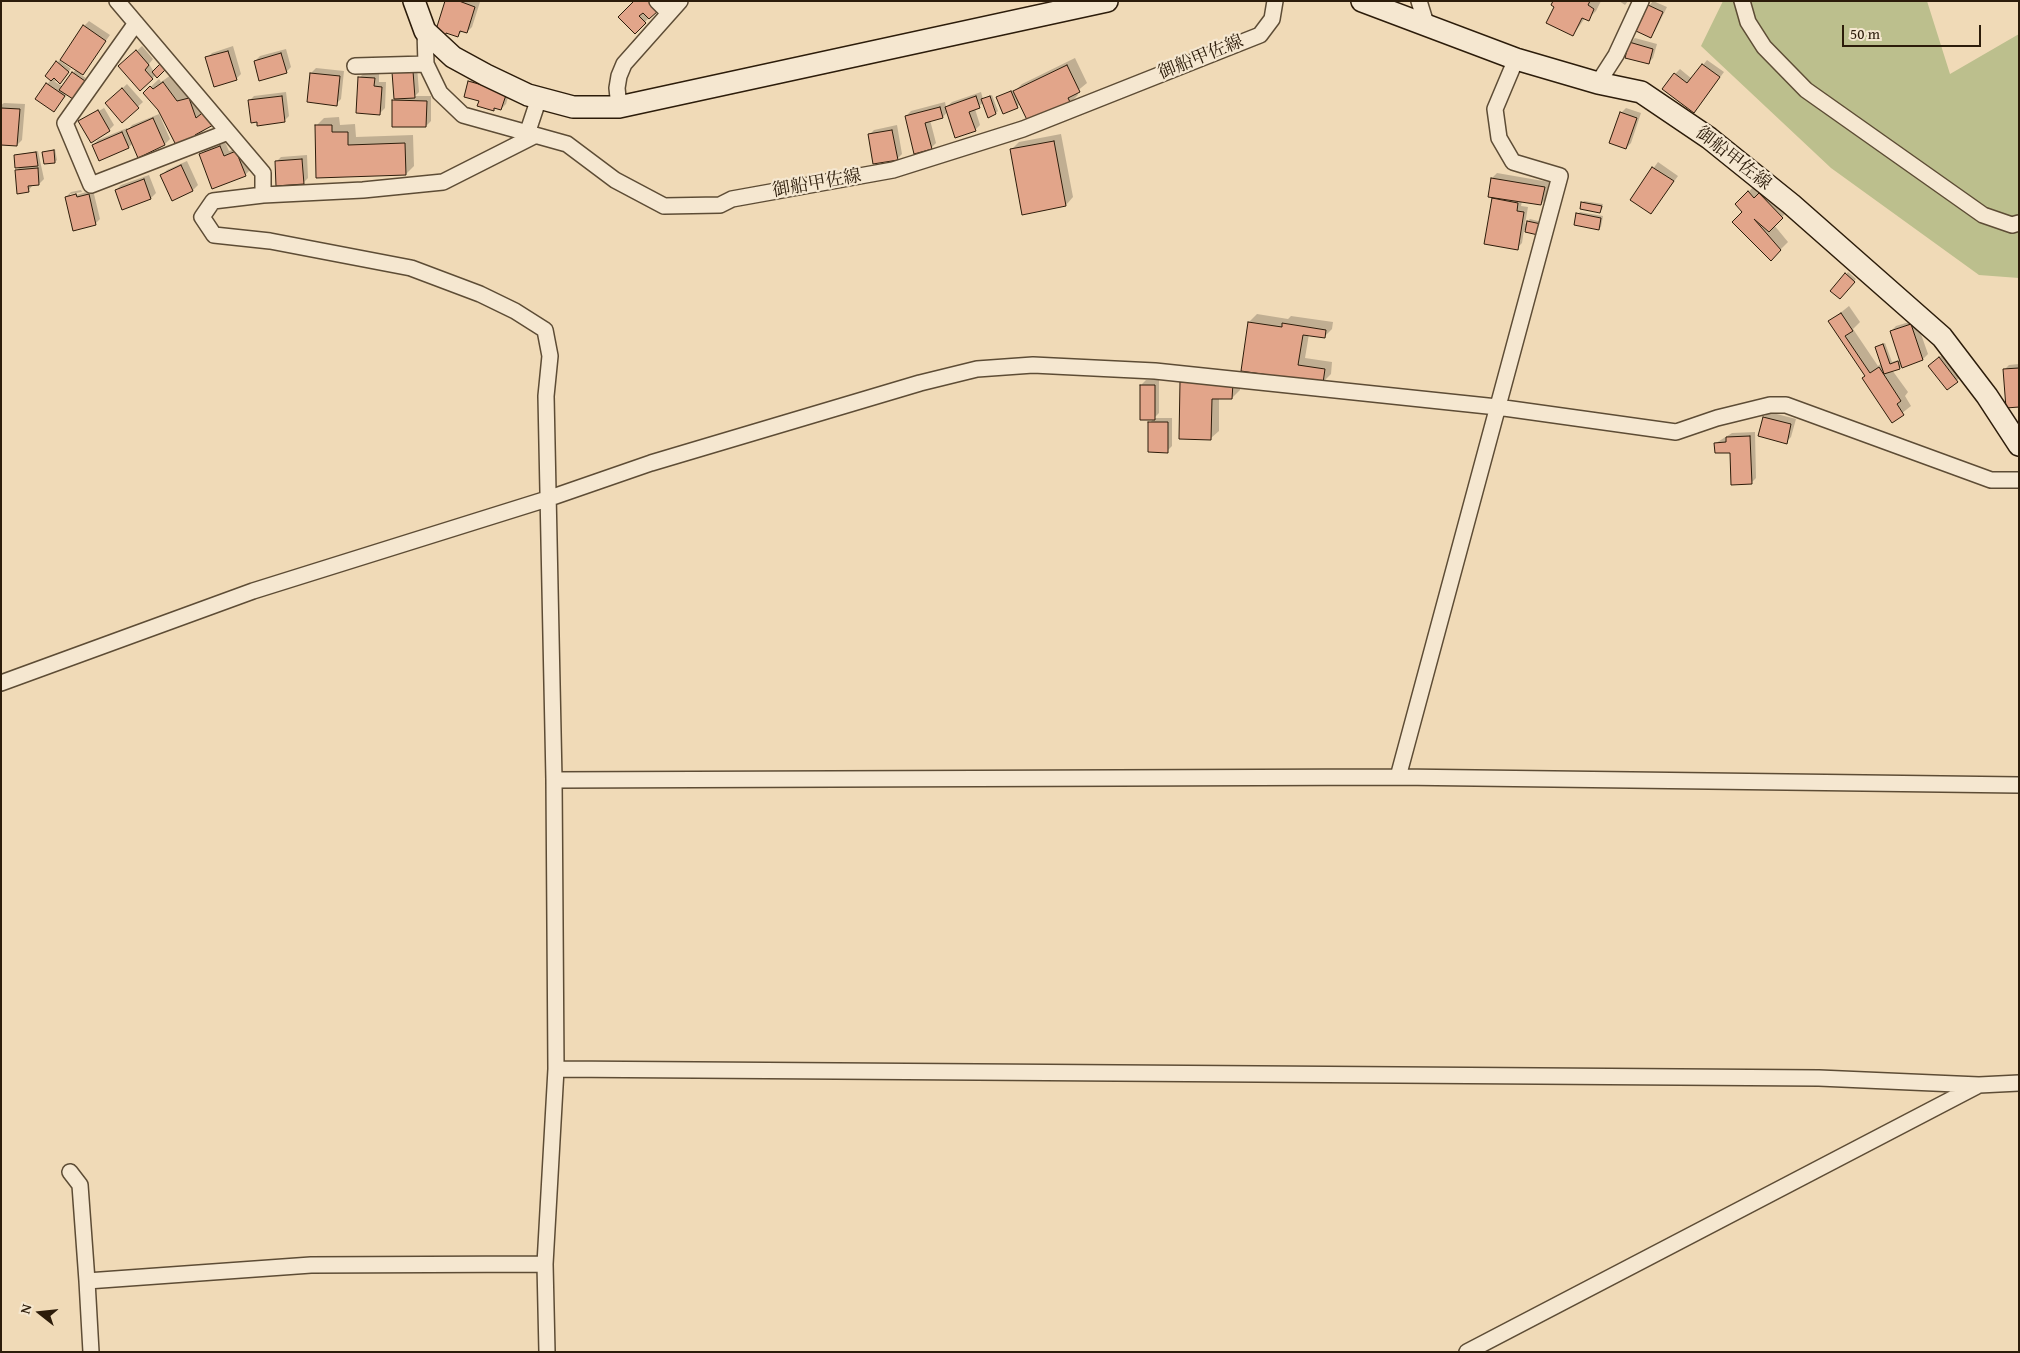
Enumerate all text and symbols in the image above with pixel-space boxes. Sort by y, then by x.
scale bar [1845,15,1984,47]
text: 50 m [1850,23,1880,44]
street label: 御船甲佐線 [1155,31,1247,85]
street label: 御船甲佐線 [1691,123,1775,195]
street label: 御船甲佐線 [771,166,863,202]
north arrow [15,1288,65,1338]
text: N [15,1302,36,1316]

